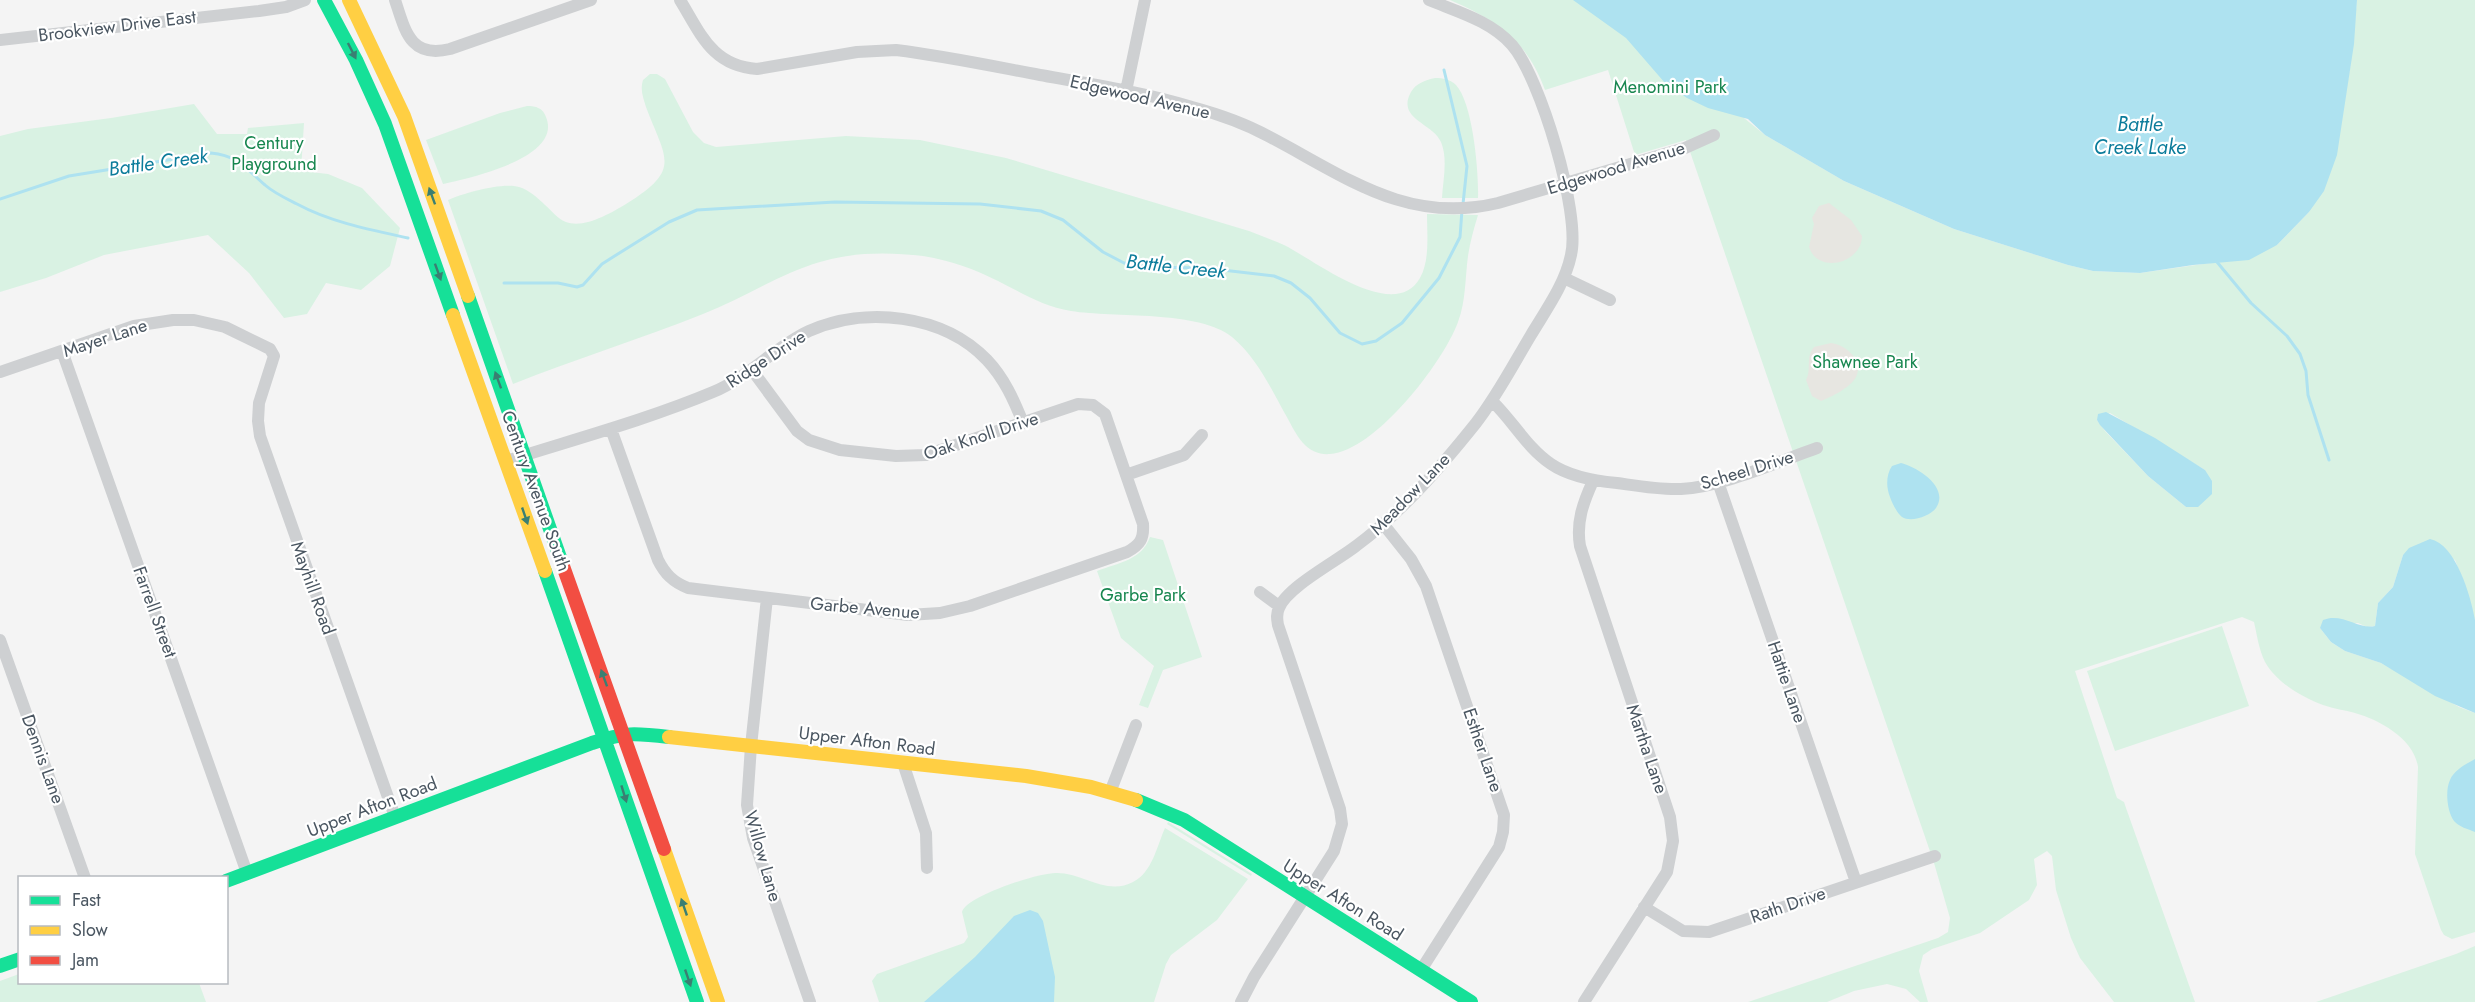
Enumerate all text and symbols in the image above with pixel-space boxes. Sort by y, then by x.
street label: Brookview Drive East [37,3,198,49]
one-way arrow [347,43,356,60]
street label: Edgewood Avenue [1068,68,1212,126]
park label: Menomini Park [1613,74,1727,100]
water label: Battle Creek Lake [2094,110,2186,162]
park label: Century Playground [231,130,317,177]
street label: Edgewood Avenue [1544,135,1688,201]
water label: Battle Creek [107,141,211,184]
one-way arrow [427,187,437,205]
water label: Battle Creek [1125,247,1229,286]
one-way arrow [434,263,444,281]
street label: Mayer Lane [60,312,150,364]
street label: Ridge Drive [721,324,811,394]
park label: Shawnee Park [1812,349,1918,375]
one-way arrow [492,371,502,389]
street label: Oak Knoll Drive [920,405,1042,467]
street label: Century Avenue South [495,407,577,575]
street label: Scheel Drive [1697,444,1797,496]
street label: Meadow Lane [1364,447,1456,541]
one-way arrow [521,507,531,525]
street label: Mayhill Road [284,538,342,638]
street label: Farrell Street [127,563,184,662]
park label: Garbe Park [1100,582,1186,608]
street label: Garbe Avenue [809,590,921,626]
street label: Hattie Lane [1761,638,1813,726]
one-way arrow [598,669,608,687]
street label: Martha Lane [1620,701,1674,797]
street label: Esther Lane [1457,705,1509,795]
street label: Dennis Lane [15,711,71,807]
street label: Upper Afton Road [797,720,937,762]
street label: Upper Afton Road [303,770,441,844]
one-way arrow [620,785,629,803]
street label: Willow Lane [738,807,788,905]
street label: Upper Afton Road [1278,853,1408,947]
legend [18,876,228,984]
street label: Rath Drive [1747,880,1829,930]
text: Fast [72,887,101,913]
one-way arrow [679,898,689,916]
text: Slow [72,917,109,943]
text: Jam [70,947,99,973]
one-way arrow [684,969,694,987]

